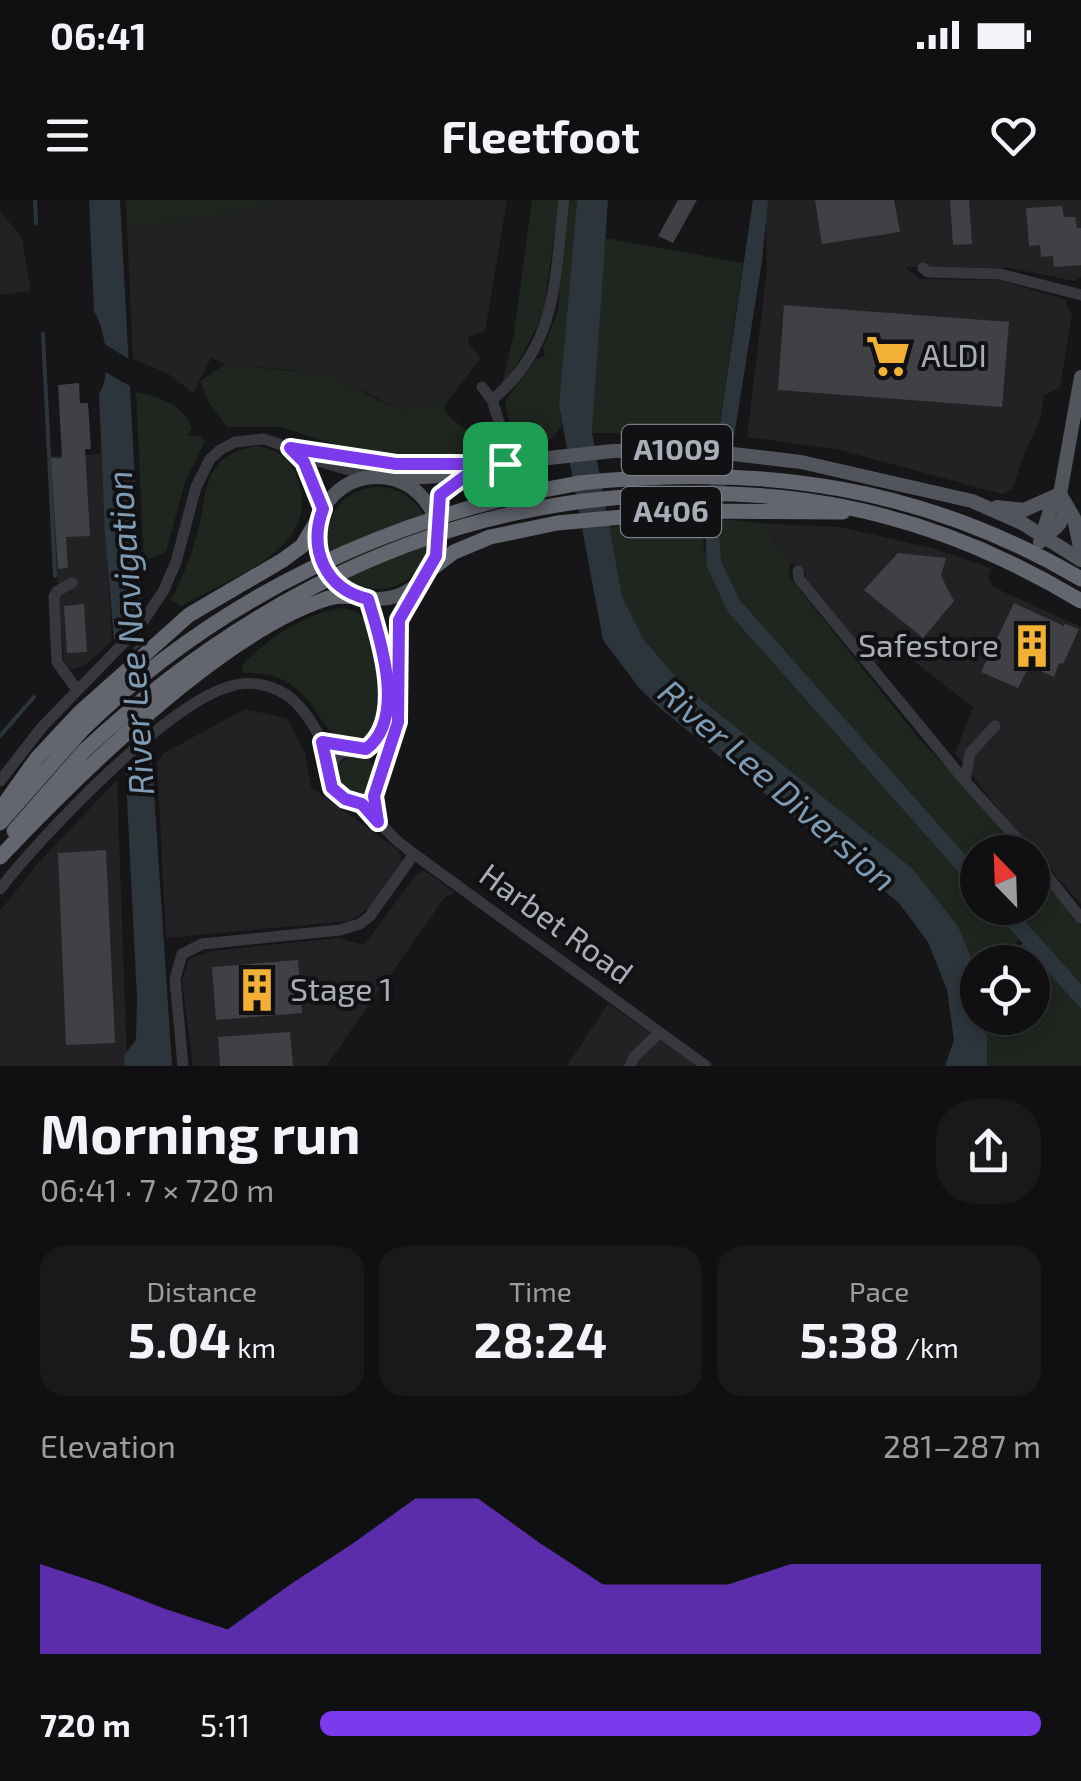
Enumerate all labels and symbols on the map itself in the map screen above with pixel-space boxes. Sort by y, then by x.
supermarket icon: ALDI [864,332,912,380]
place label: ALDI [921,335,987,373]
pin [463,422,548,507]
road number: A1009 [622,425,732,475]
water label: River Lee Navigation [97,469,161,797]
road number: A406 [621,487,721,537]
building icon: Safestore [1008,622,1056,670]
place label: Safestore [858,625,999,663]
water label: River Lee Diversion [651,670,906,899]
north arrow [960,835,1050,925]
street label: Harbet Road [473,854,641,991]
building icon: Stage 1 [233,966,281,1014]
place label: Stage 1 [290,969,392,1007]

